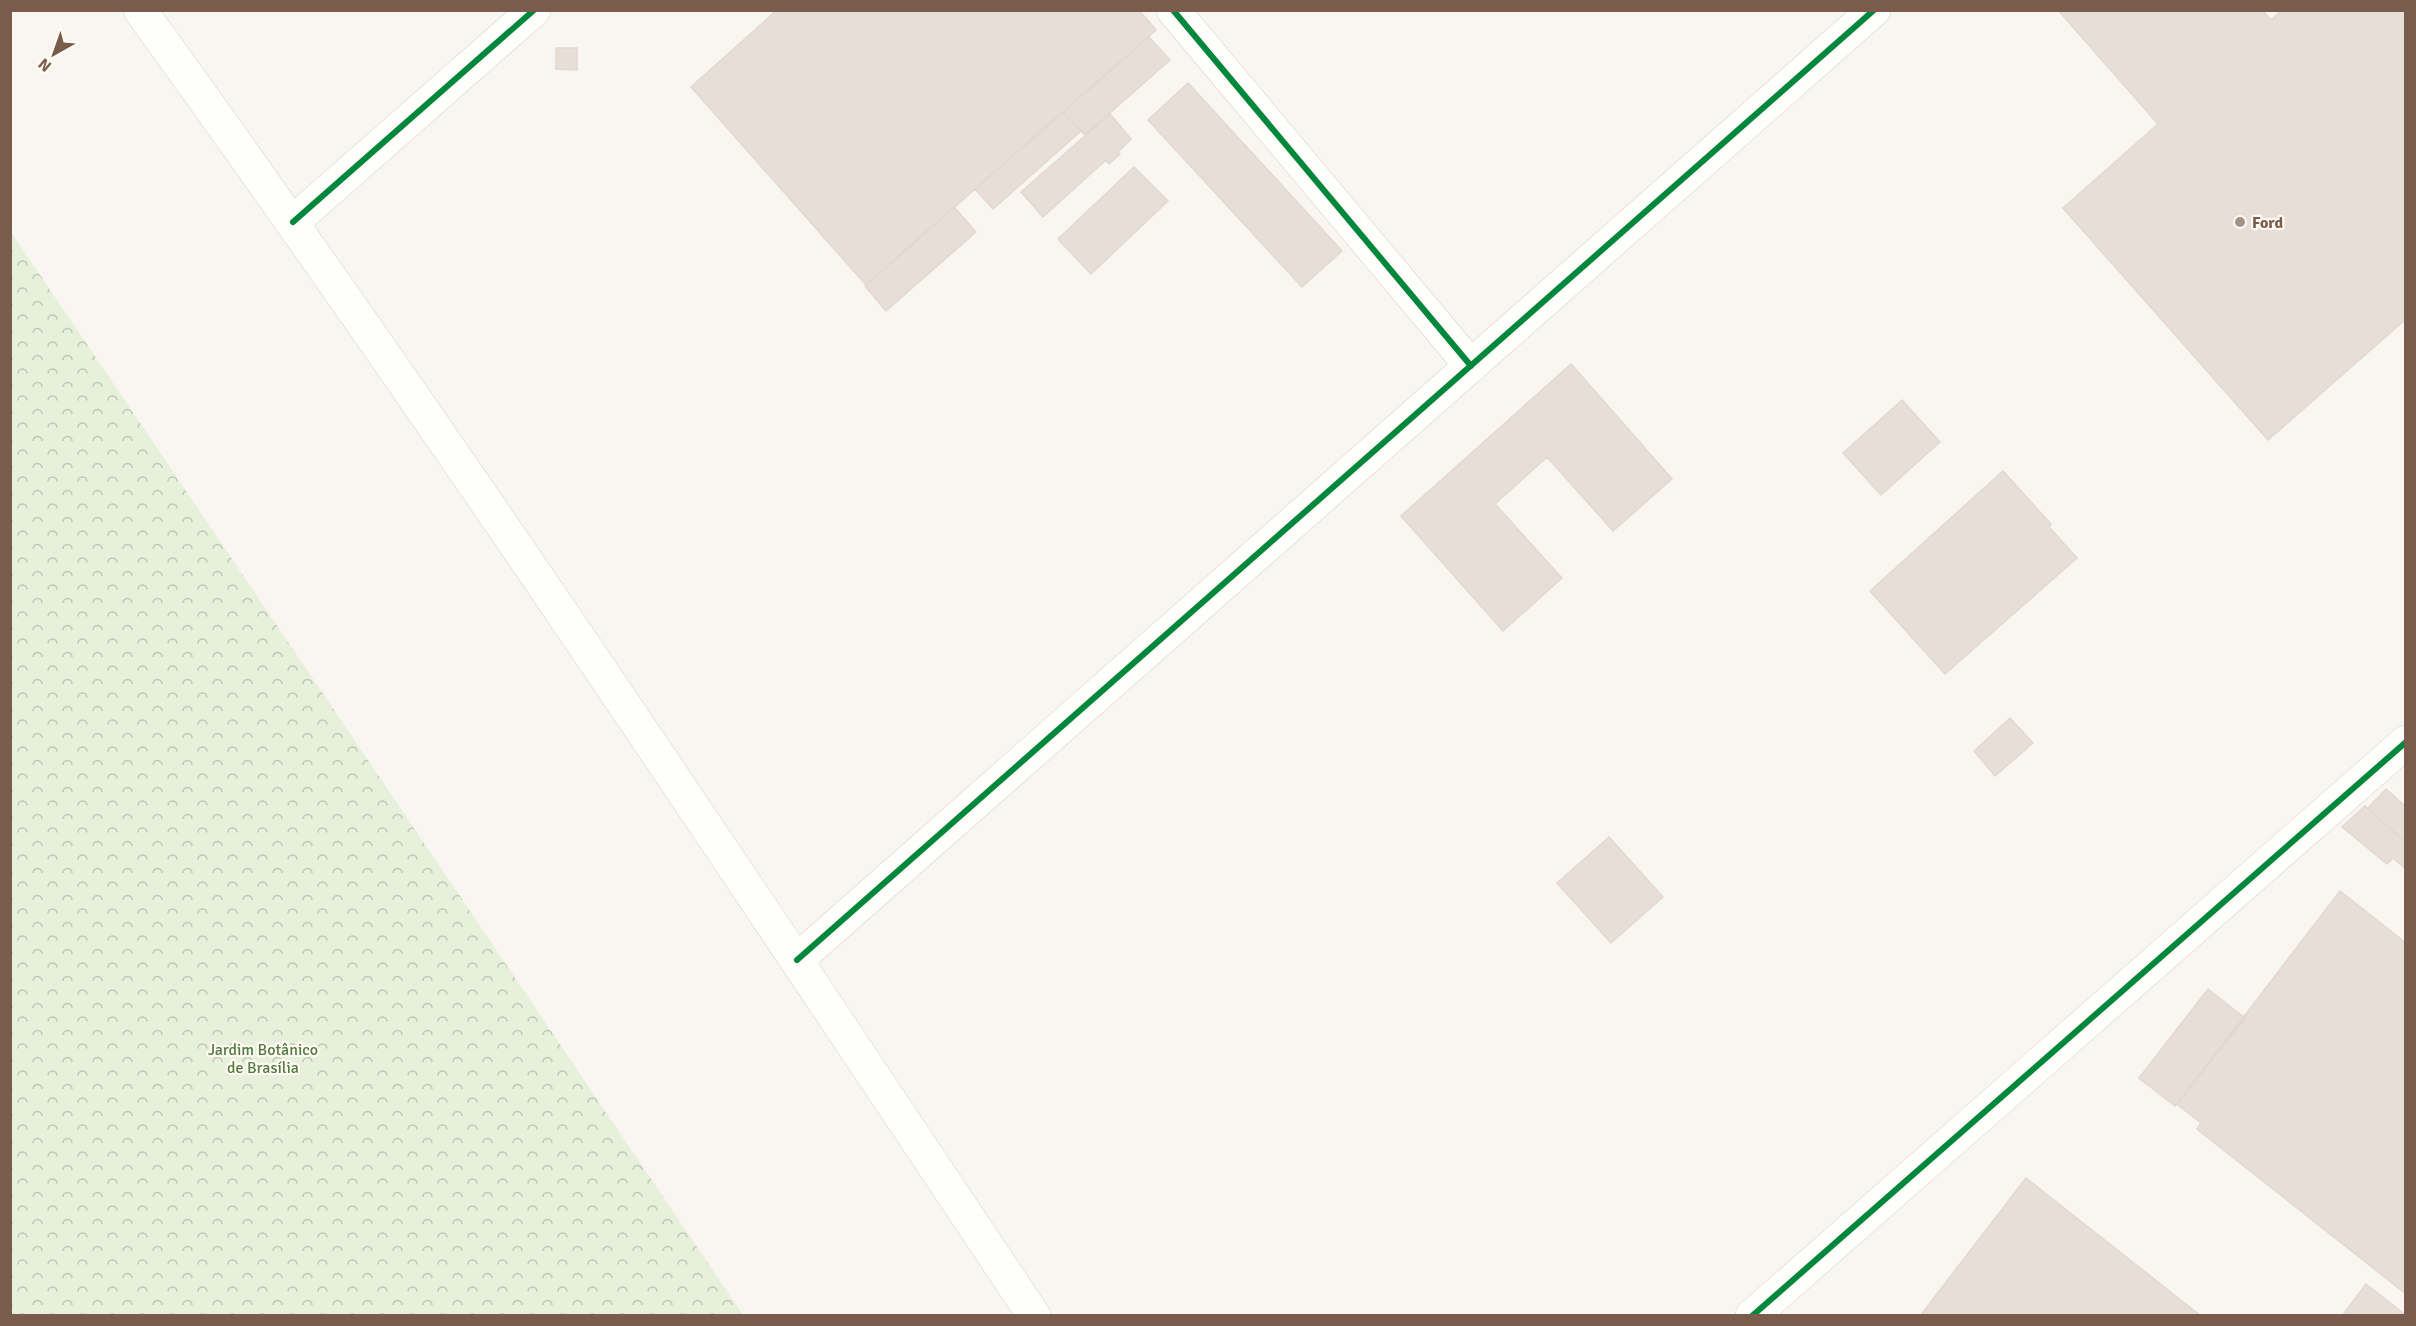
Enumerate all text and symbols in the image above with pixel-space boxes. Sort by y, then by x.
north arrow [24,24,84,84]
text: N [34,53,56,76]
place label: Ford [2252,213,2284,233]
marker: Ford [2233,215,2247,229]
park label: Jardim Botânico de Brasília [208,1040,318,1078]

